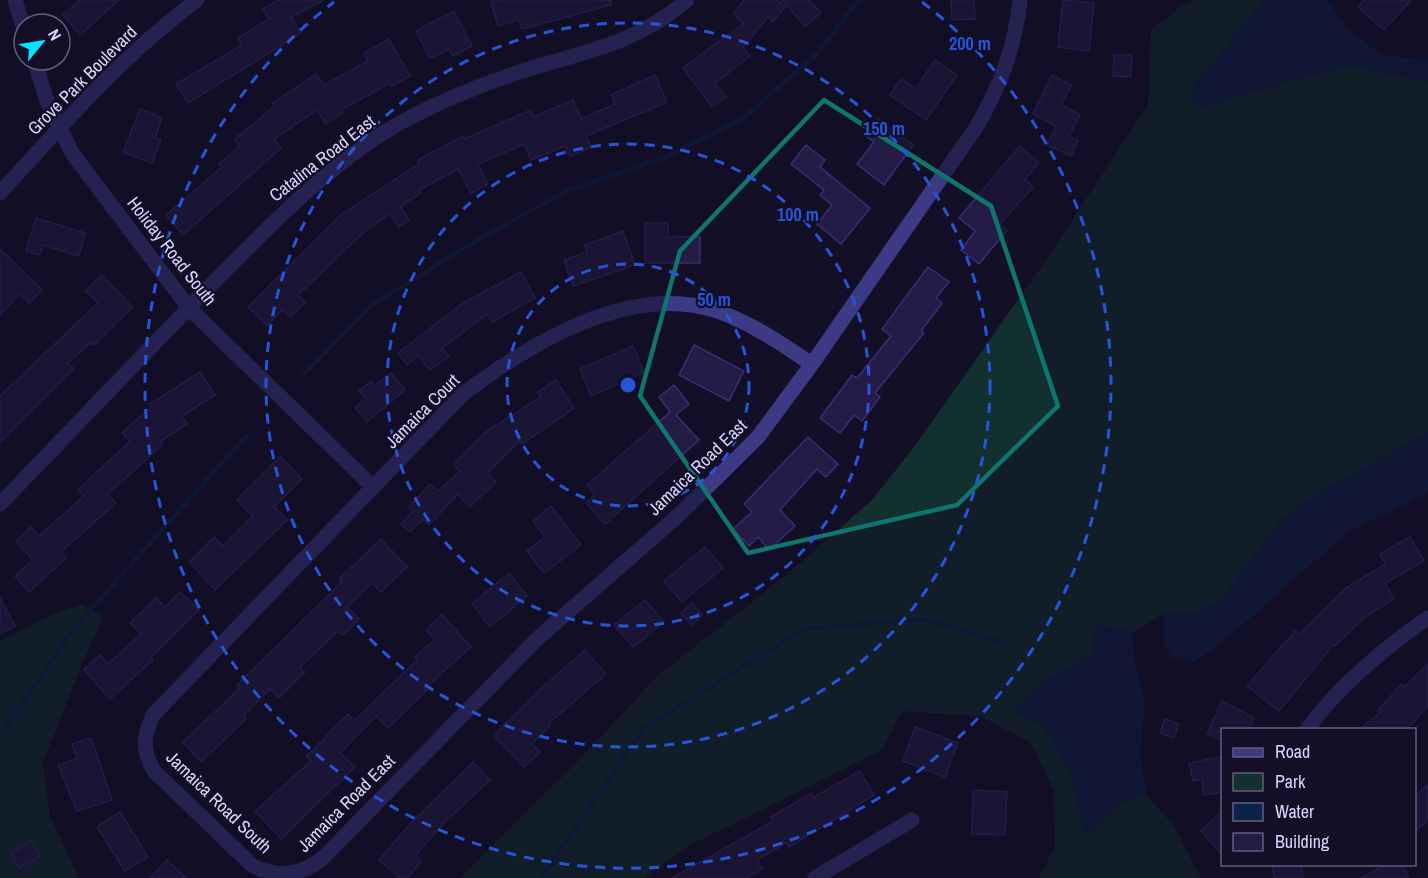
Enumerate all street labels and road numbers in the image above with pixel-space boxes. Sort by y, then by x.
street label: Grove Park Boulevard [22,20,142,140]
street label: Catalina Road East [264,109,380,207]
street label: Holiday Road South [121,191,223,311]
street label: Jamaica Court [379,368,465,454]
street label: Jamaica Road East [642,413,752,521]
street label: Jamaica Road South [161,745,277,859]
street label: Jamaica Road East [292,749,400,857]

